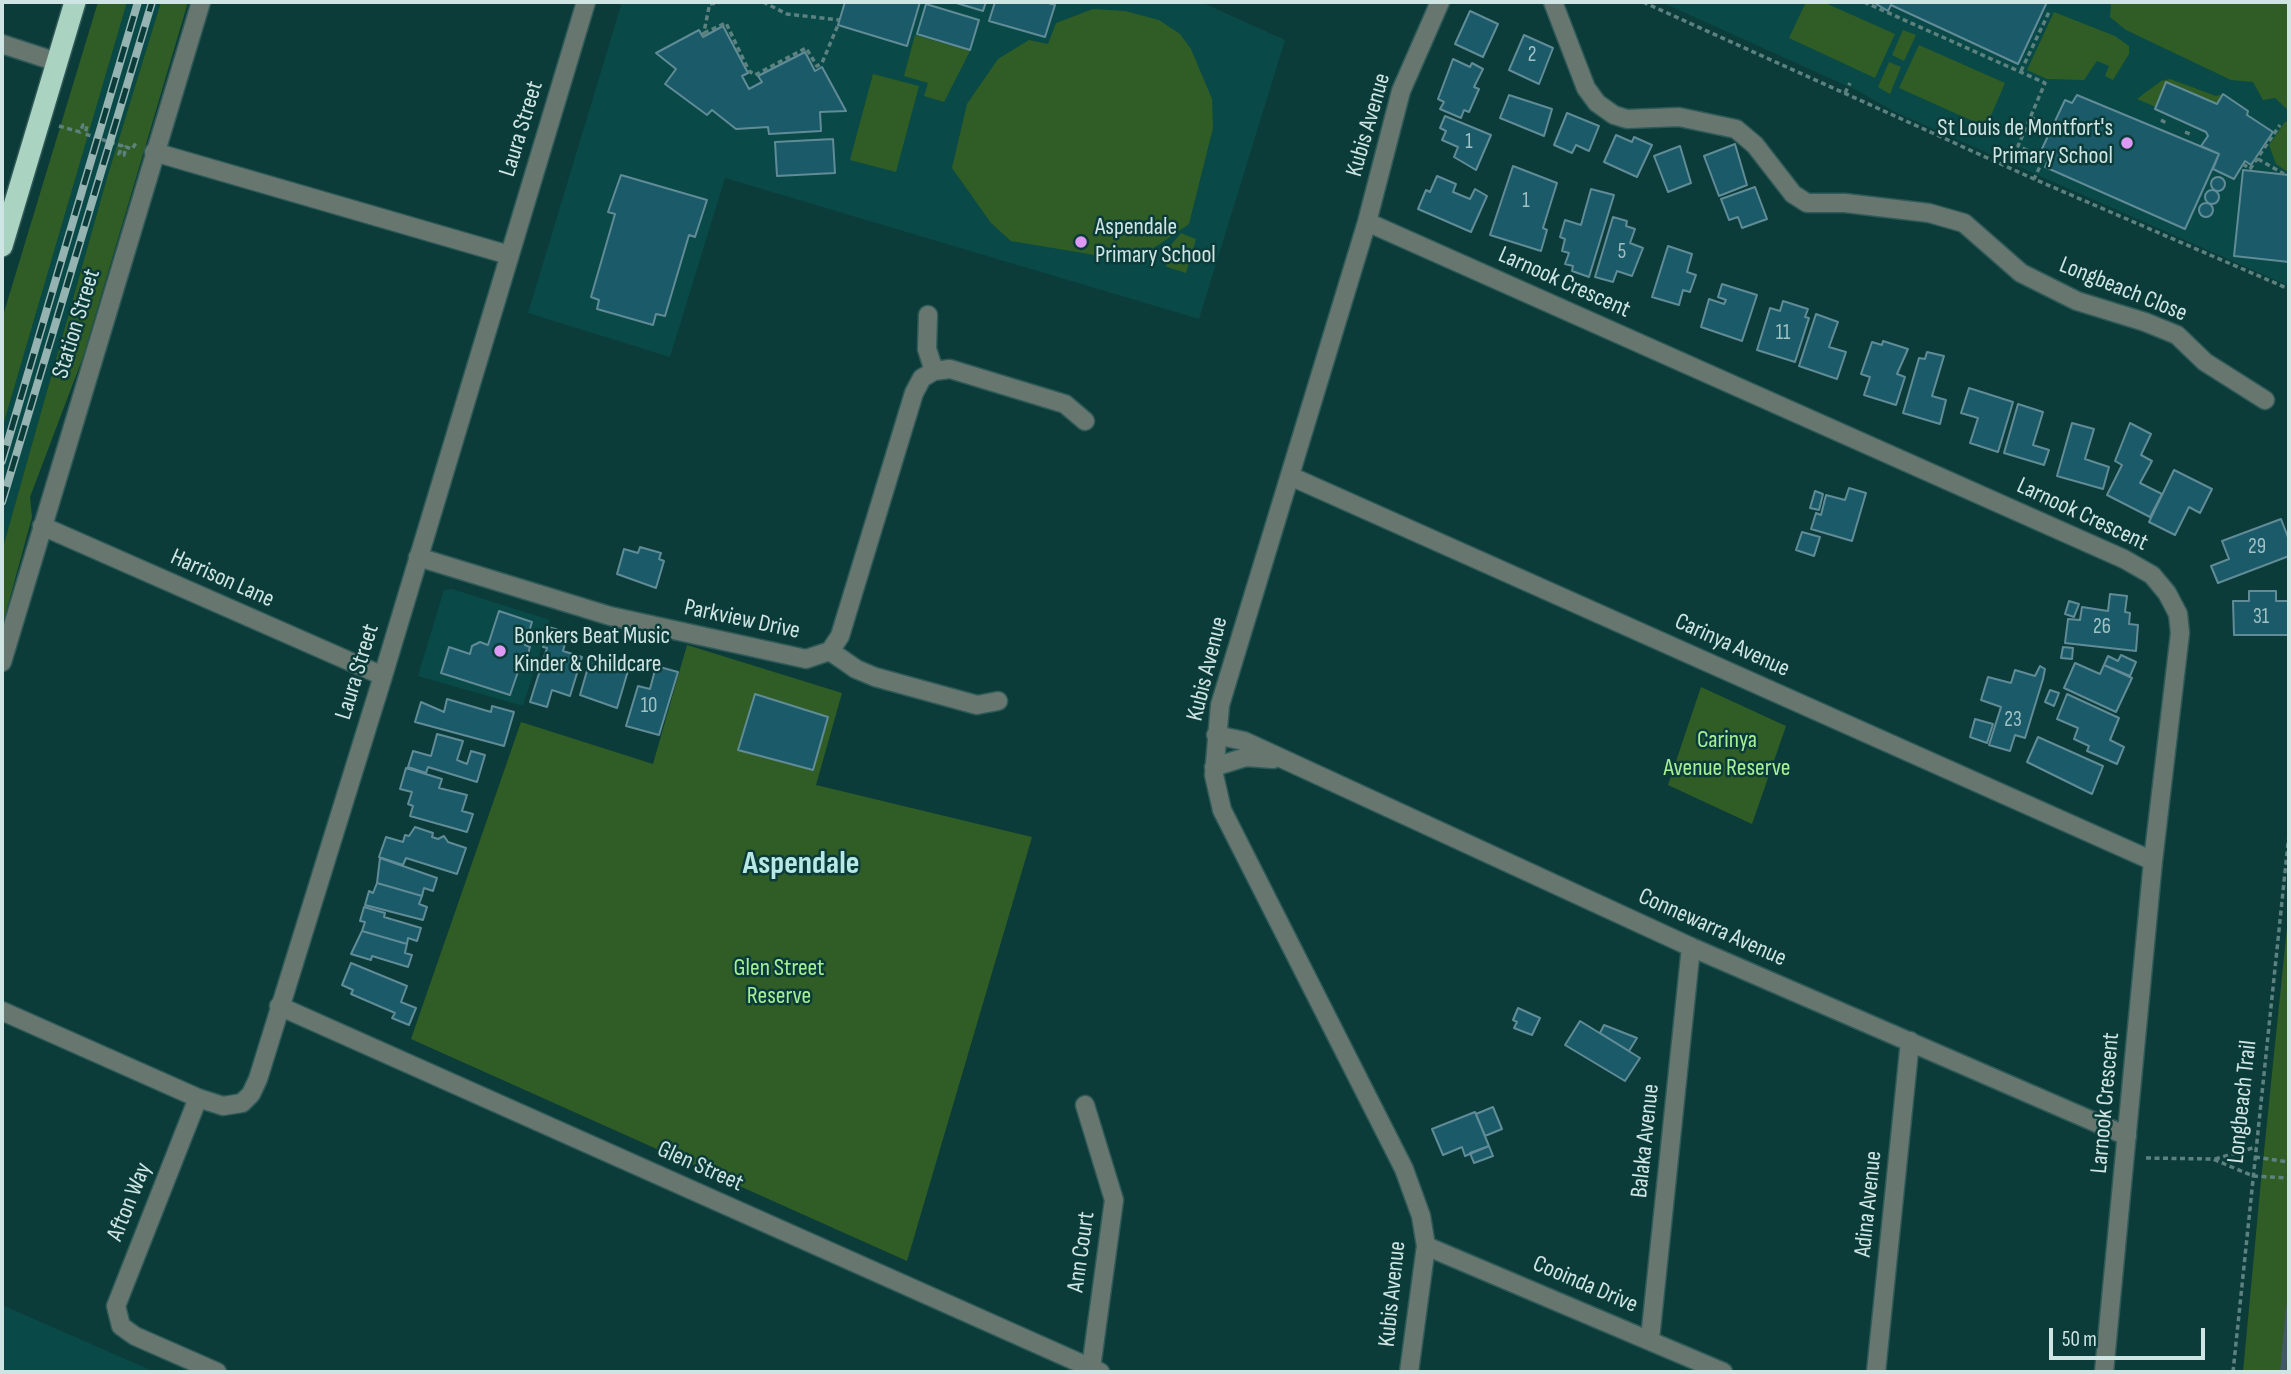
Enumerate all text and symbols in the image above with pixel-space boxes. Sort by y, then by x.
house number: 2 [1528,43,1536,69]
street label: Kubis Avenue [1341,70,1397,180]
street label: Laura Street [494,78,550,180]
place label: St Louis de Montfort's Primary School [1937,115,2113,171]
house number: 1 [1465,130,1473,156]
marker: St Louis de Montfort's Primary School [2119,135,2135,151]
house number: 1 [1522,189,1530,215]
place label: Aspendale Primary School [1095,214,1216,270]
marker: Aspendale Primary School [1073,234,1089,250]
house number: 5 [1618,240,1626,266]
street label: Larnook Crescent [1494,241,1634,325]
street label: Longbeach Close [2055,251,2191,329]
street label: Station Street [47,266,107,382]
house number: 11 [1776,321,1790,347]
street label: Larnook Crescent [2012,472,2152,558]
house number: 29 [2248,535,2266,561]
street label: Harrison Lane [166,543,278,615]
street label: Parkview Drive [681,594,803,646]
house number: 31 [2253,605,2269,631]
street label: Carinya Avenue [1670,608,1794,684]
street label: Kubis Avenue [1181,614,1235,724]
house number: 26 [2093,615,2111,641]
street label: Laura Street [330,621,386,723]
place label: Bonkers Beat Music Kinder & Childcare [514,623,670,679]
marker: Bonkers Beat Music Kinder & Childcare [492,643,508,659]
house number: 10 [641,694,657,720]
house number: 23 [2004,708,2022,734]
park label: Carinya Avenue Reserve [1663,727,1791,783]
district label: Aspendale [743,846,859,884]
street label: Connewarra Avenue [1634,883,1790,973]
park label: Glen Street Reserve [734,955,824,1011]
street label: Larnook Crescent [2085,1031,2127,1175]
street label: Longbeach Trail [2222,1039,2264,1165]
street label: Balaka Avenue [1626,1083,1666,1199]
street label: Glen Street [653,1135,747,1199]
street label: Adina Avenue [1849,1150,1889,1258]
street label: Afton Way [101,1159,159,1245]
street label: Ann Court [1062,1210,1102,1294]
street label: Kubis Avenue [1373,1240,1413,1348]
street label: Cooinda Drive [1528,1250,1642,1320]
scale bar [2053,1314,2209,1358]
text: 50 m [2062,1327,2097,1352]

